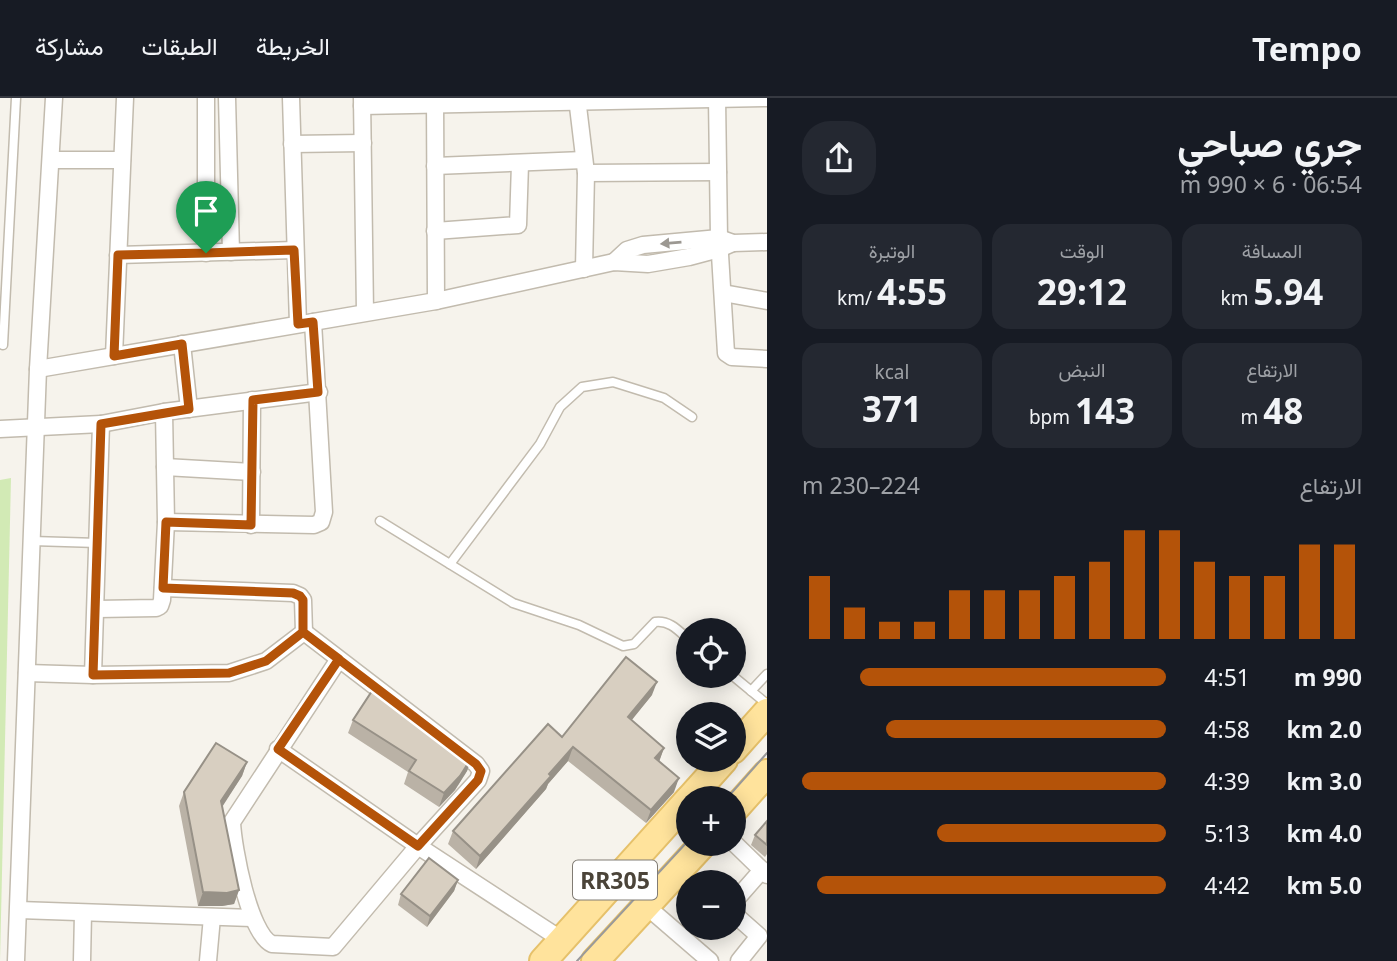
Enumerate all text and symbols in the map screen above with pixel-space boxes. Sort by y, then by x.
text: Tempo [1252,26,1362,71]
text: مشاركة [35,29,103,62]
text: الطبقات [141,29,218,62]
text: الخريطة [256,29,330,62]
text: جري صباحي [1177,116,1362,168]
button: share [802,121,876,195]
text: 06:54 · 6 × 990 m [1180,168,1362,200]
pin [176,181,236,253]
icon: arrive [187,192,225,230]
one-way arrow [660,238,682,249]
text: الوتيرة [869,238,915,264]
text: الوقت [1060,238,1104,264]
text: المسافة [1242,238,1302,264]
text: 4:55 [877,268,947,315]
text: 29:12 [1037,268,1127,315]
text: 5.94 [1253,268,1323,315]
text: /km [837,285,877,311]
text: km [1221,285,1253,311]
text: النبض [1058,357,1106,383]
text: الارتفاع [1246,357,1298,383]
text: kcal [875,359,909,385]
text: 371 [862,385,922,432]
text: 143 [1075,387,1135,434]
text: 48 [1263,387,1303,434]
text: bpm [1029,404,1075,430]
text: m [1241,404,1263,430]
text: 224–230 m [802,469,920,501]
text: الارتفاع [1300,469,1362,501]
map controls [676,618,746,940]
button: locate [676,618,746,688]
text: 4:51 [1204,661,1250,693]
text: 990 m [1294,661,1362,693]
button: layers [676,702,746,772]
text: 4:58 [1204,713,1250,745]
text: 2.0 km [1287,713,1362,745]
text: 4:39 [1204,765,1250,797]
text: 3.0 km [1287,765,1362,797]
button: + [676,786,746,856]
text: 5:13 [1204,817,1250,849]
text: 4.0 km [1287,817,1362,849]
road number: RR305 [573,860,657,900]
text: 4:42 [1204,869,1250,901]
text: 5.0 km [1287,869,1362,901]
button: − [676,870,746,940]

